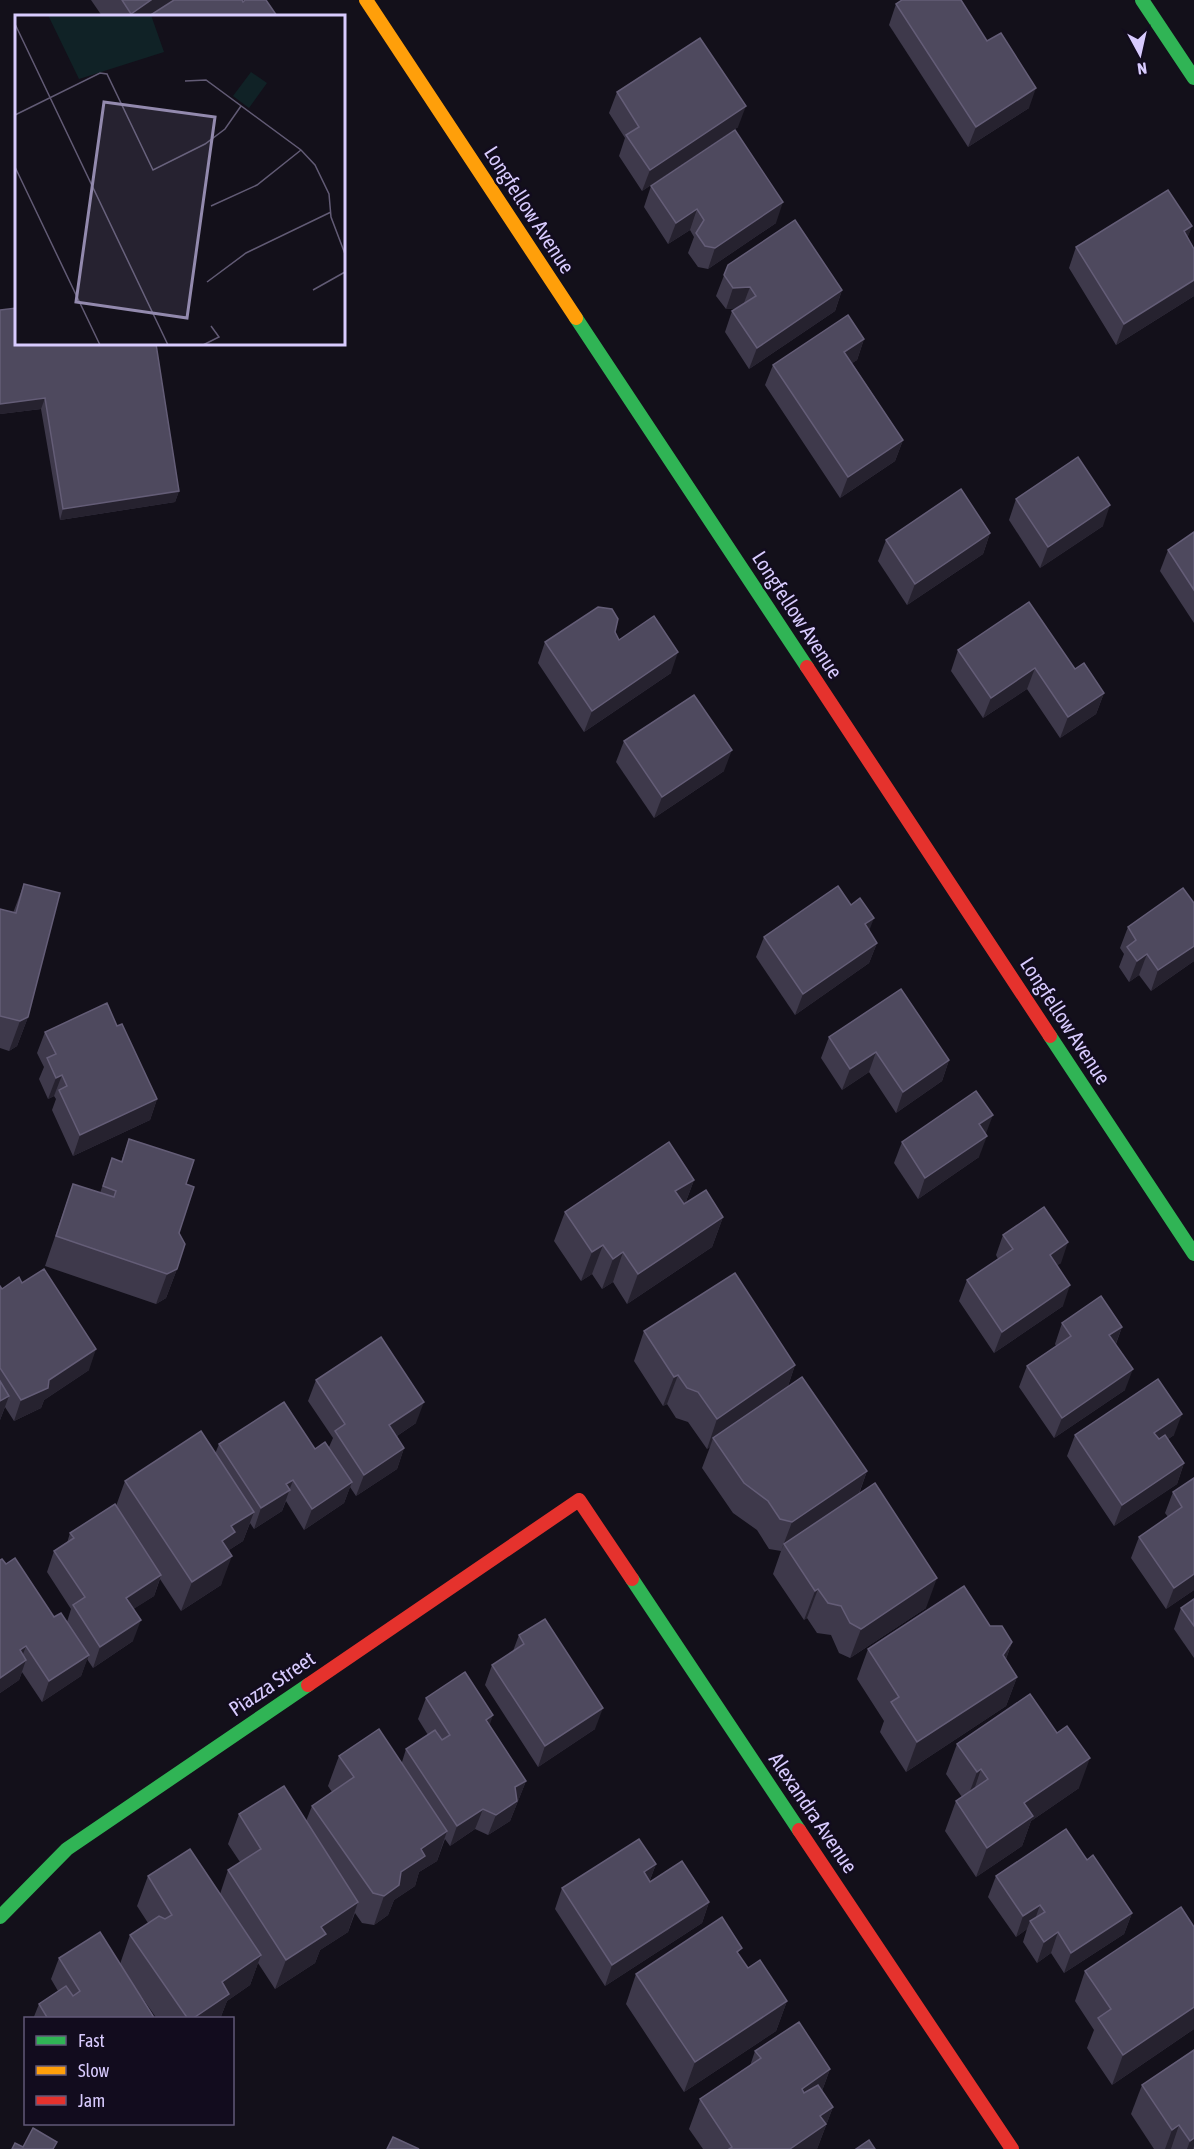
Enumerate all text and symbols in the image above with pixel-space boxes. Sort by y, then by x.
inset map [15,15,345,345]
north arrow [1110,24,1170,84]
text: N [1136,59,1148,78]
street label: Longfellow Avenue [480,141,580,277]
street label: Longfellow Avenue [748,546,848,682]
street label: Longfellow Avenue [1016,952,1116,1088]
street label: Piazza Street [224,1646,319,1721]
street label: Alexandra Avenue [765,1748,863,1877]
legend [24,2017,234,2125]
text: Fast [78,2030,105,2051]
text: Slow [78,2060,109,2081]
text: Jam [78,2090,105,2111]

